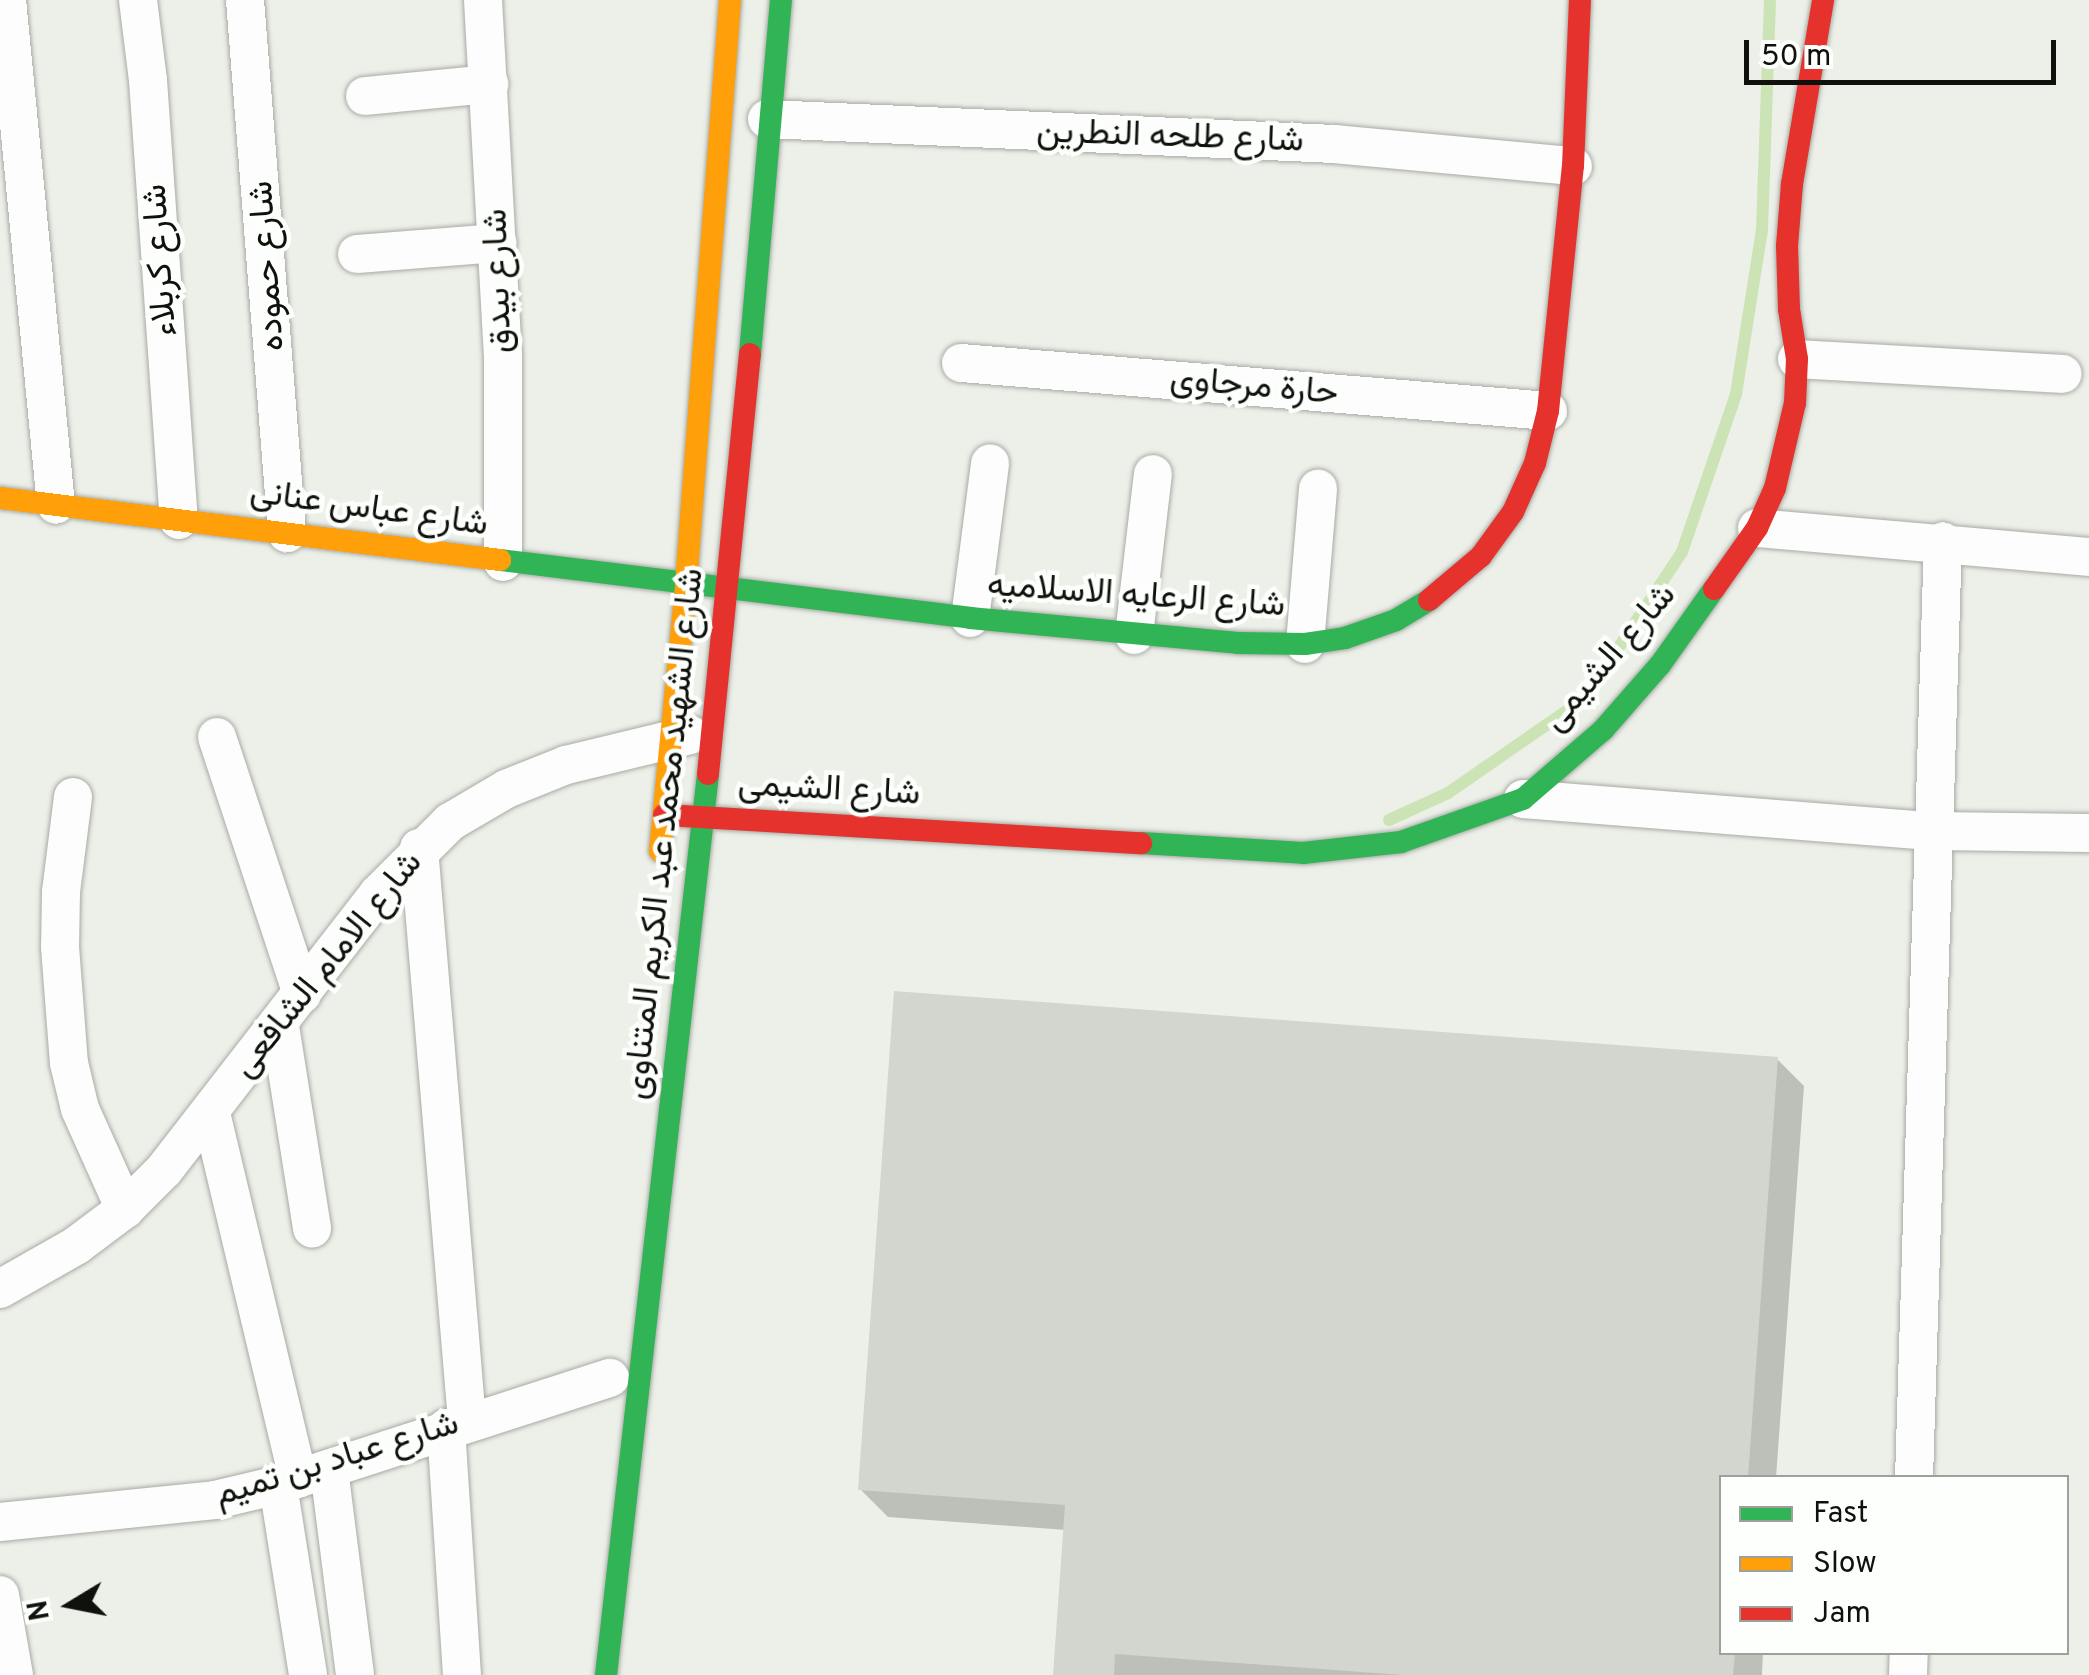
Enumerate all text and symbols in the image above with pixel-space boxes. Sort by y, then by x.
scale bar [1749,20,2062,82]
text: 50 m [1761,39,1831,76]
street label: شارع طلحه النطرين [1036,111,1304,163]
street label: شارع حموده [241,179,295,353]
street label: شارع كربلاء [135,183,187,337]
street label: شارع بيدق [475,208,523,354]
street label: حارة مرجاوى [1168,359,1340,415]
street label: شارع عباس عنانى [247,472,491,546]
street label: شارع الرعايه الاسلاميه [986,565,1286,627]
street label: شارع الشهيد محمد عبد الكريم المتناوى [616,566,714,1102]
street label: شارع الشيمى [1534,575,1686,741]
street label: شارع الشيمى [737,764,921,816]
street label: شارع الامام الشافعى [224,843,432,1087]
street label: شارع عباد بن تميم [210,1403,464,1517]
legend [1719,1475,2069,1655]
text: Fast [1813,1496,1868,1533]
text: Slow [1813,1546,1877,1583]
north arrow [20,1555,120,1655]
text: Jam [1813,1596,1871,1633]
text: N [21,1597,60,1623]

